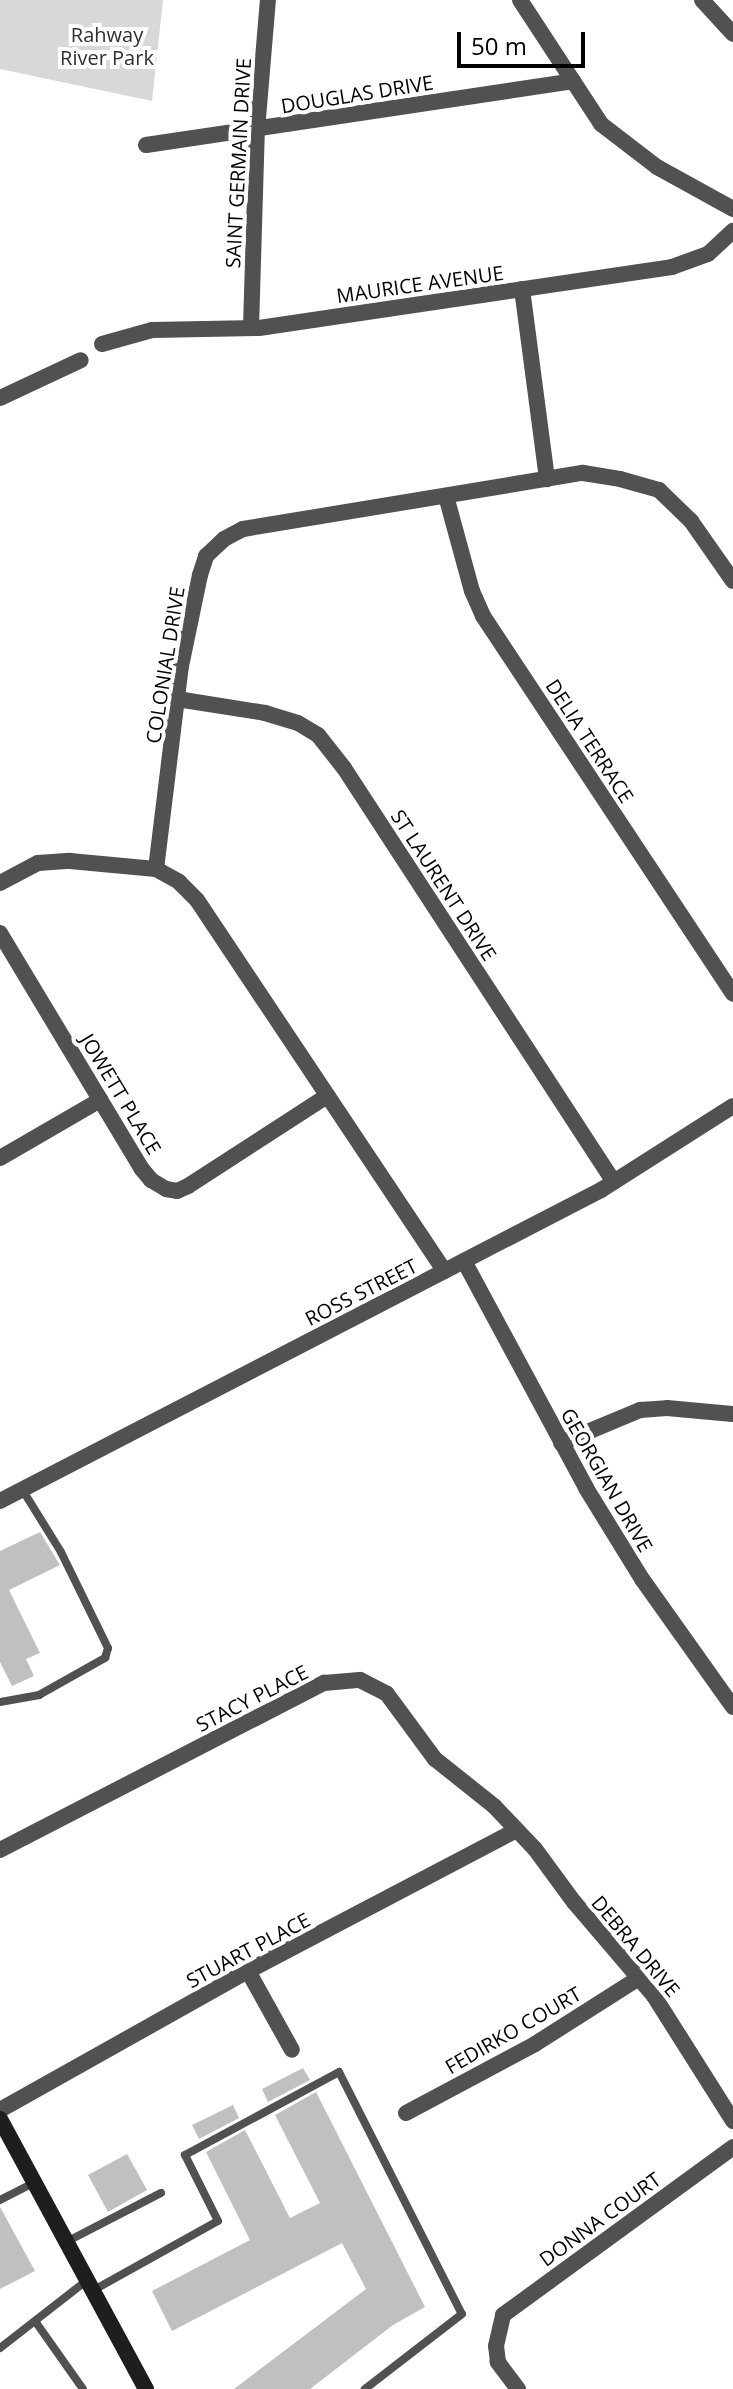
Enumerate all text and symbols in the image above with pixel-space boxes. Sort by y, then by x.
scale bar [461,16,589,66]
park label: Rahway River Park [60,22,154,69]
text: 50 m [471,29,527,62]
street label: SAINT GERMAIN DRIVE [221,57,255,269]
street label: DOUGLAS DRIVE [279,70,435,118]
street label: MAURICE AVENUE [335,260,505,308]
street label: COLONIAL DRIVE [141,585,189,745]
street label: DELIA TERRACE [541,675,639,807]
street label: ST LAURENT DRIVE [386,805,502,965]
street label: JOWETT PLACE [76,1029,166,1159]
street label: ROSS STREET [301,1253,421,1331]
street label: GEORGIAN DRIVE [556,1404,658,1556]
street label: STACY PLACE [192,1660,312,1736]
street label: DEBRA DRIVE [587,1891,685,2001]
street label: STUART PLACE [182,1907,314,1993]
street label: FEDIRKO COURT [441,1981,585,2079]
street label: DONNA COURT [535,2167,665,2271]

